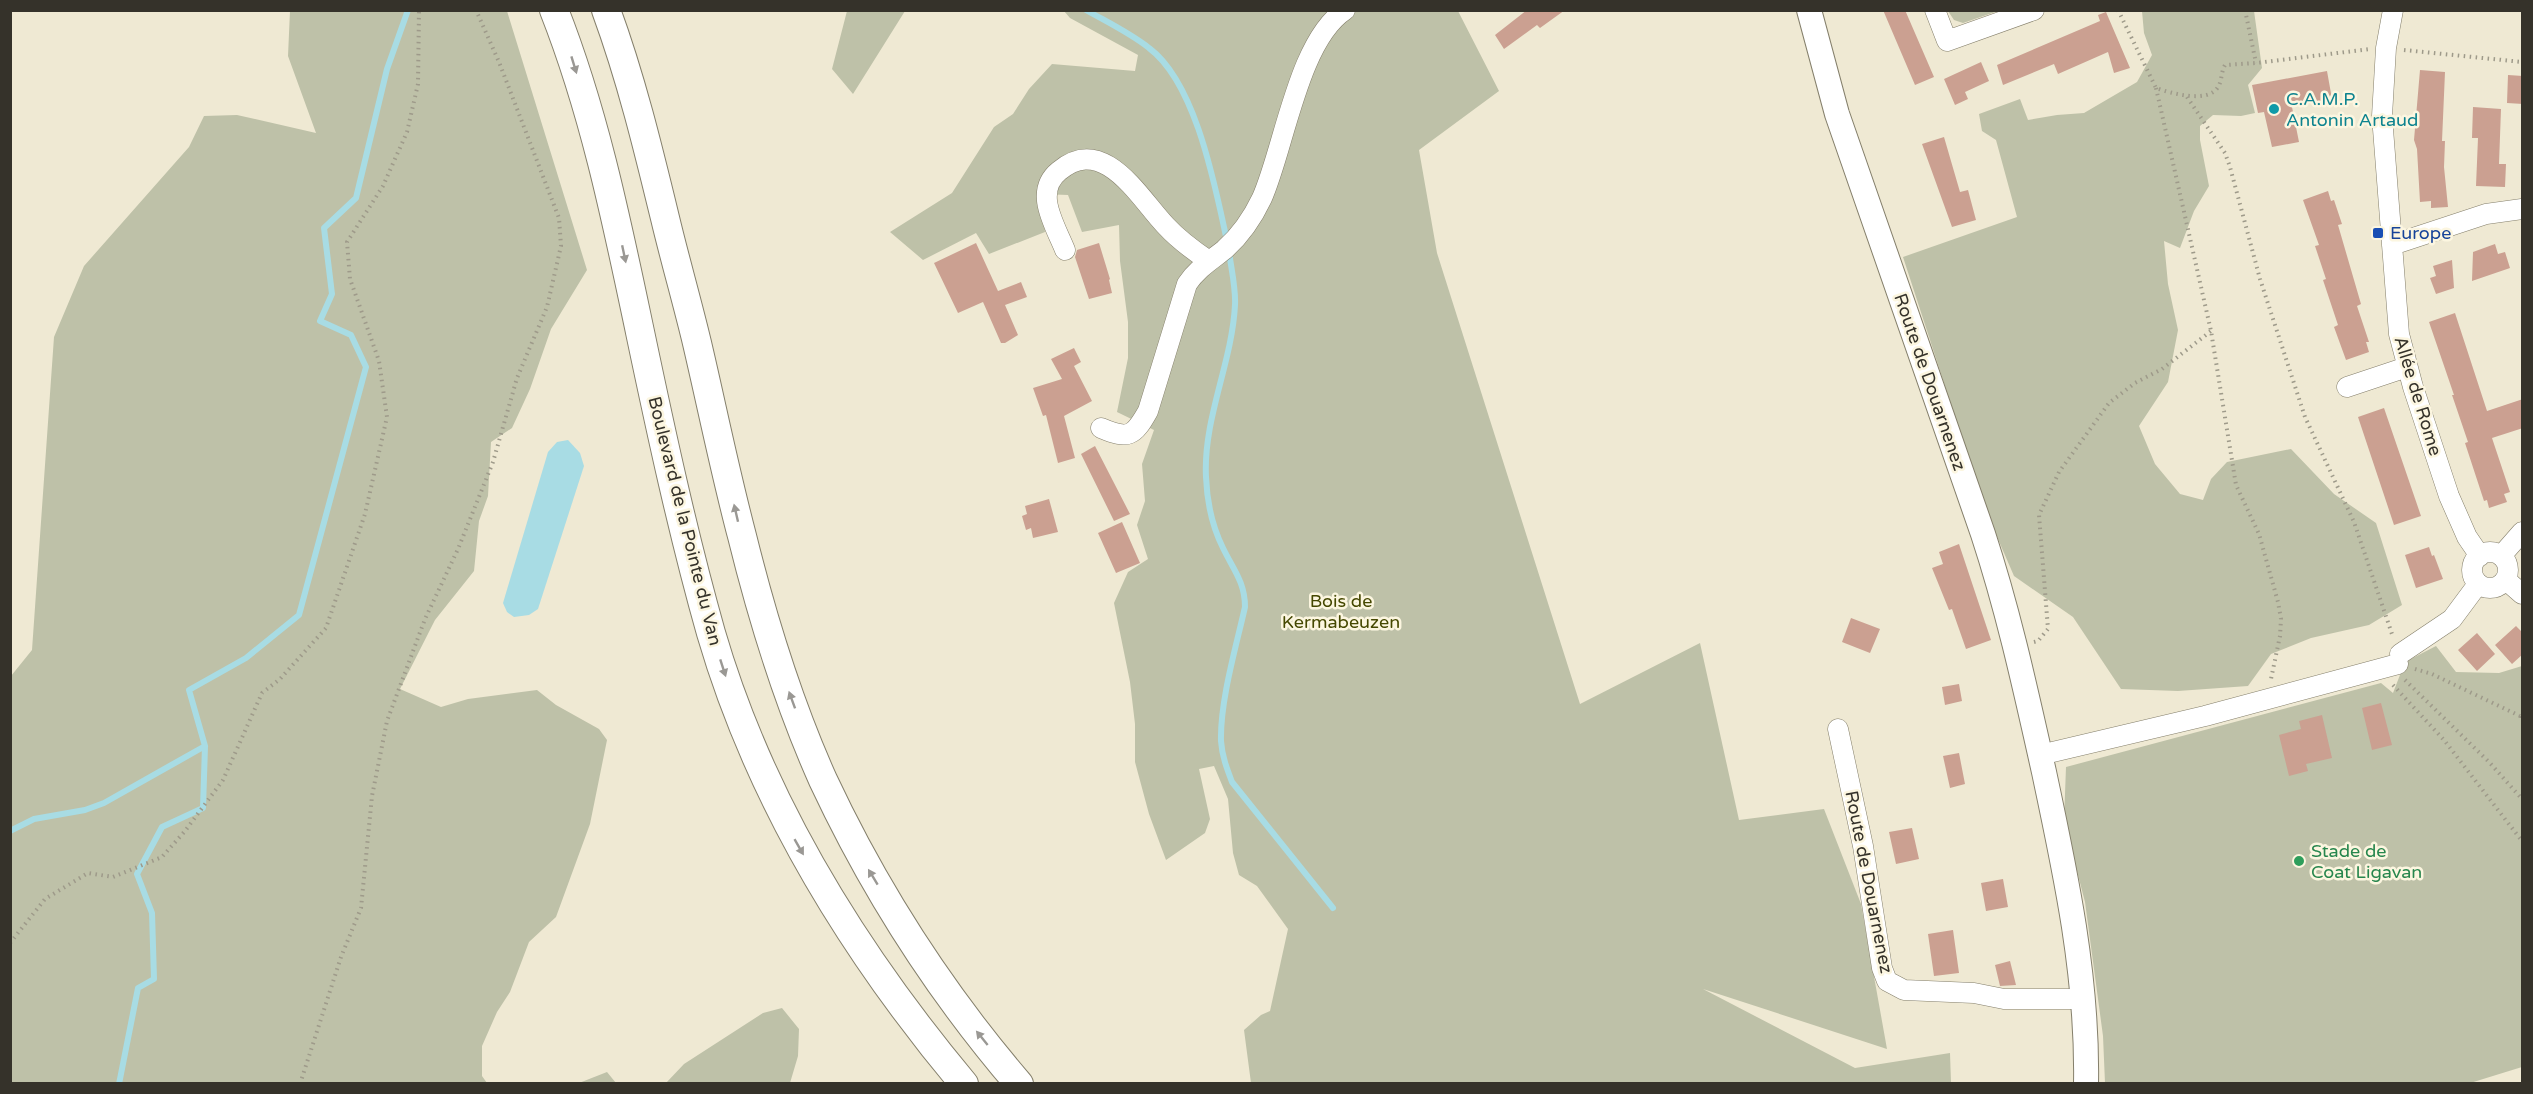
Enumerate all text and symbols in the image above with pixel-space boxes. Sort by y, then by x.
one-way arrow [570,56,579,74]
place label: C.A.M.P. Antonin Artaud [2286,88,2418,131]
marker: C.A.M.P. Antonin Artaud [2267,102,2281,116]
place label: Europe [2390,222,2451,244]
marker: Europe [2371,226,2385,240]
one-way arrow [620,244,629,263]
street label: Route de Douarnenez [1889,291,1971,474]
street label: Allée de Rome [2389,333,2447,459]
street label: Boulevard de la Pointe du Van [643,394,727,648]
one-way arrow [731,504,741,522]
park label: Bois de Kermabeuzen [1282,590,1400,633]
one-way arrow [718,659,728,677]
one-way arrow [787,690,797,708]
street label: Route de Douarnenez [1840,789,1898,975]
one-way arrow [794,839,805,855]
place label: Stade de Coat Ligavan [2311,840,2422,883]
marker: Stade de Coat Ligavan [2292,854,2306,868]
one-way arrow [869,868,879,885]
one-way arrow [975,1030,988,1046]

